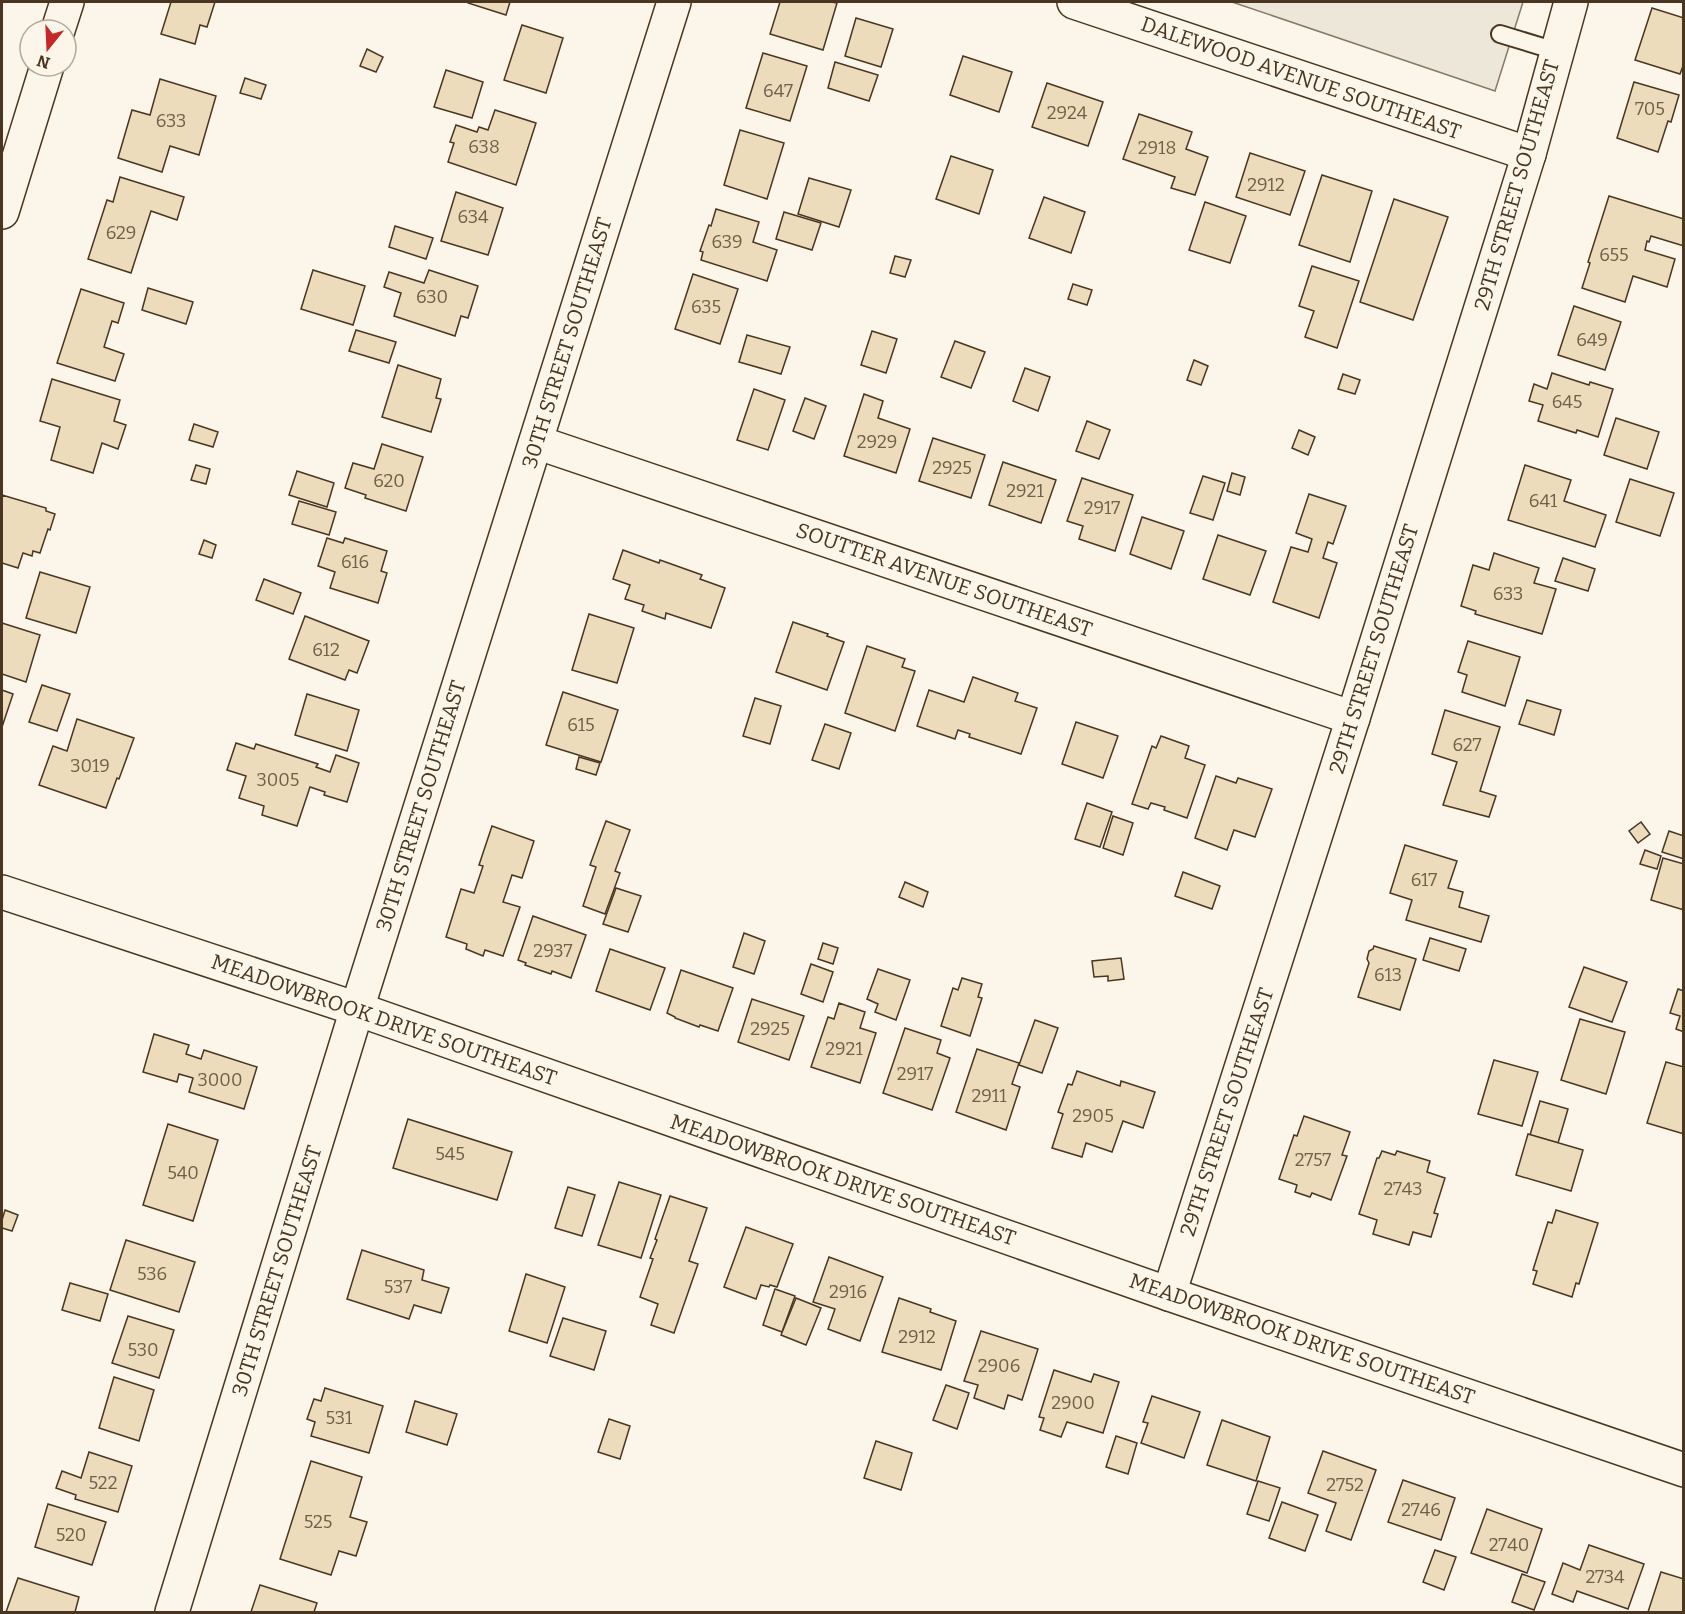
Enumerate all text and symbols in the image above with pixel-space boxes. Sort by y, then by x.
street label: DALEWOOD AVENUE SOUTHEAST [1138,11,1464,145]
north arrow [18,18,78,78]
text: N [35,51,52,73]
street label: 29TH STREET SOUTHEAST [1469,57,1565,313]
house number: 647 [763,80,793,102]
house number: 705 [1635,98,1665,120]
house number: 2924 [1047,102,1088,124]
house number: 633 [156,110,186,132]
house number: 638 [468,136,500,158]
house number: 2918 [1138,137,1176,159]
house number: 2912 [1247,174,1285,196]
house number: 634 [457,206,489,228]
street label: 30TH STREET SOUTHEAST [516,214,618,472]
house number: 629 [106,222,136,244]
house number: 639 [711,231,743,253]
house number: 655 [1599,244,1629,266]
house number: 630 [416,286,448,308]
house number: 635 [691,296,721,318]
house number: 649 [1576,329,1608,351]
house number: 645 [1552,391,1582,413]
house number: 2929 [857,431,897,453]
house number: 2925 [932,457,972,479]
house number: 620 [373,470,405,492]
house number: 2921 [1006,480,1044,502]
house number: 641 [1529,490,1558,512]
house number: 2917 [1084,497,1120,519]
street label: SOUTTER AVENUE SOUTHEAST [792,517,1096,643]
street label: 29TH STREET SOUTHEAST [1324,521,1424,777]
house number: 616 [341,551,369,573]
house number: 633 [1493,583,1523,605]
house number: 612 [312,639,340,661]
street label: 30TH STREET SOUTHEAST [370,677,472,935]
house number: 615 [567,714,595,736]
house number: 627 [1452,734,1482,756]
house number: 3019 [70,755,110,777]
house number: 3005 [257,769,299,791]
house number: 617 [1411,869,1437,891]
house number: 2937 [533,940,573,962]
street label: MEADOWBROOK DRIVE SOUTHEAST [208,948,560,1092]
house number: 613 [1374,964,1402,986]
street label: 29TH STREET SOUTHEAST [1175,985,1279,1239]
house number: 2925 [750,1018,790,1040]
house number: 2921 [825,1038,863,1060]
house number: 2917 [897,1063,933,1085]
house number: 3000 [198,1069,242,1091]
house number: 2911 [972,1085,1007,1107]
house number: 2905 [1072,1105,1114,1127]
street label: MEADOWBROOK DRIVE SOUTHEAST [667,1108,1019,1252]
street label: 30TH STREET SOUTHEAST [226,1142,328,1400]
house number: 545 [435,1143,465,1165]
house number: 2757 [1295,1149,1331,1171]
house number: 540 [167,1162,199,1184]
house number: 2743 [1383,1178,1423,1200]
house number: 536 [137,1263,167,1285]
street label: MEADOWBROOK DRIVE SOUTHEAST [1126,1267,1478,1411]
house number: 537 [384,1276,412,1298]
house number: 2916 [829,1281,867,1303]
house number: 2912 [898,1326,936,1348]
house number: 530 [128,1339,159,1361]
house number: 2906 [978,1355,1020,1377]
house number: 2900 [1051,1392,1095,1414]
house number: 531 [326,1407,353,1429]
house number: 522 [89,1472,117,1494]
house number: 2752 [1326,1474,1364,1496]
house number: 2746 [1401,1499,1441,1521]
house number: 525 [304,1511,332,1533]
house number: 520 [56,1524,86,1546]
house number: 2740 [1489,1534,1529,1556]
house number: 2734 [1585,1566,1625,1588]

